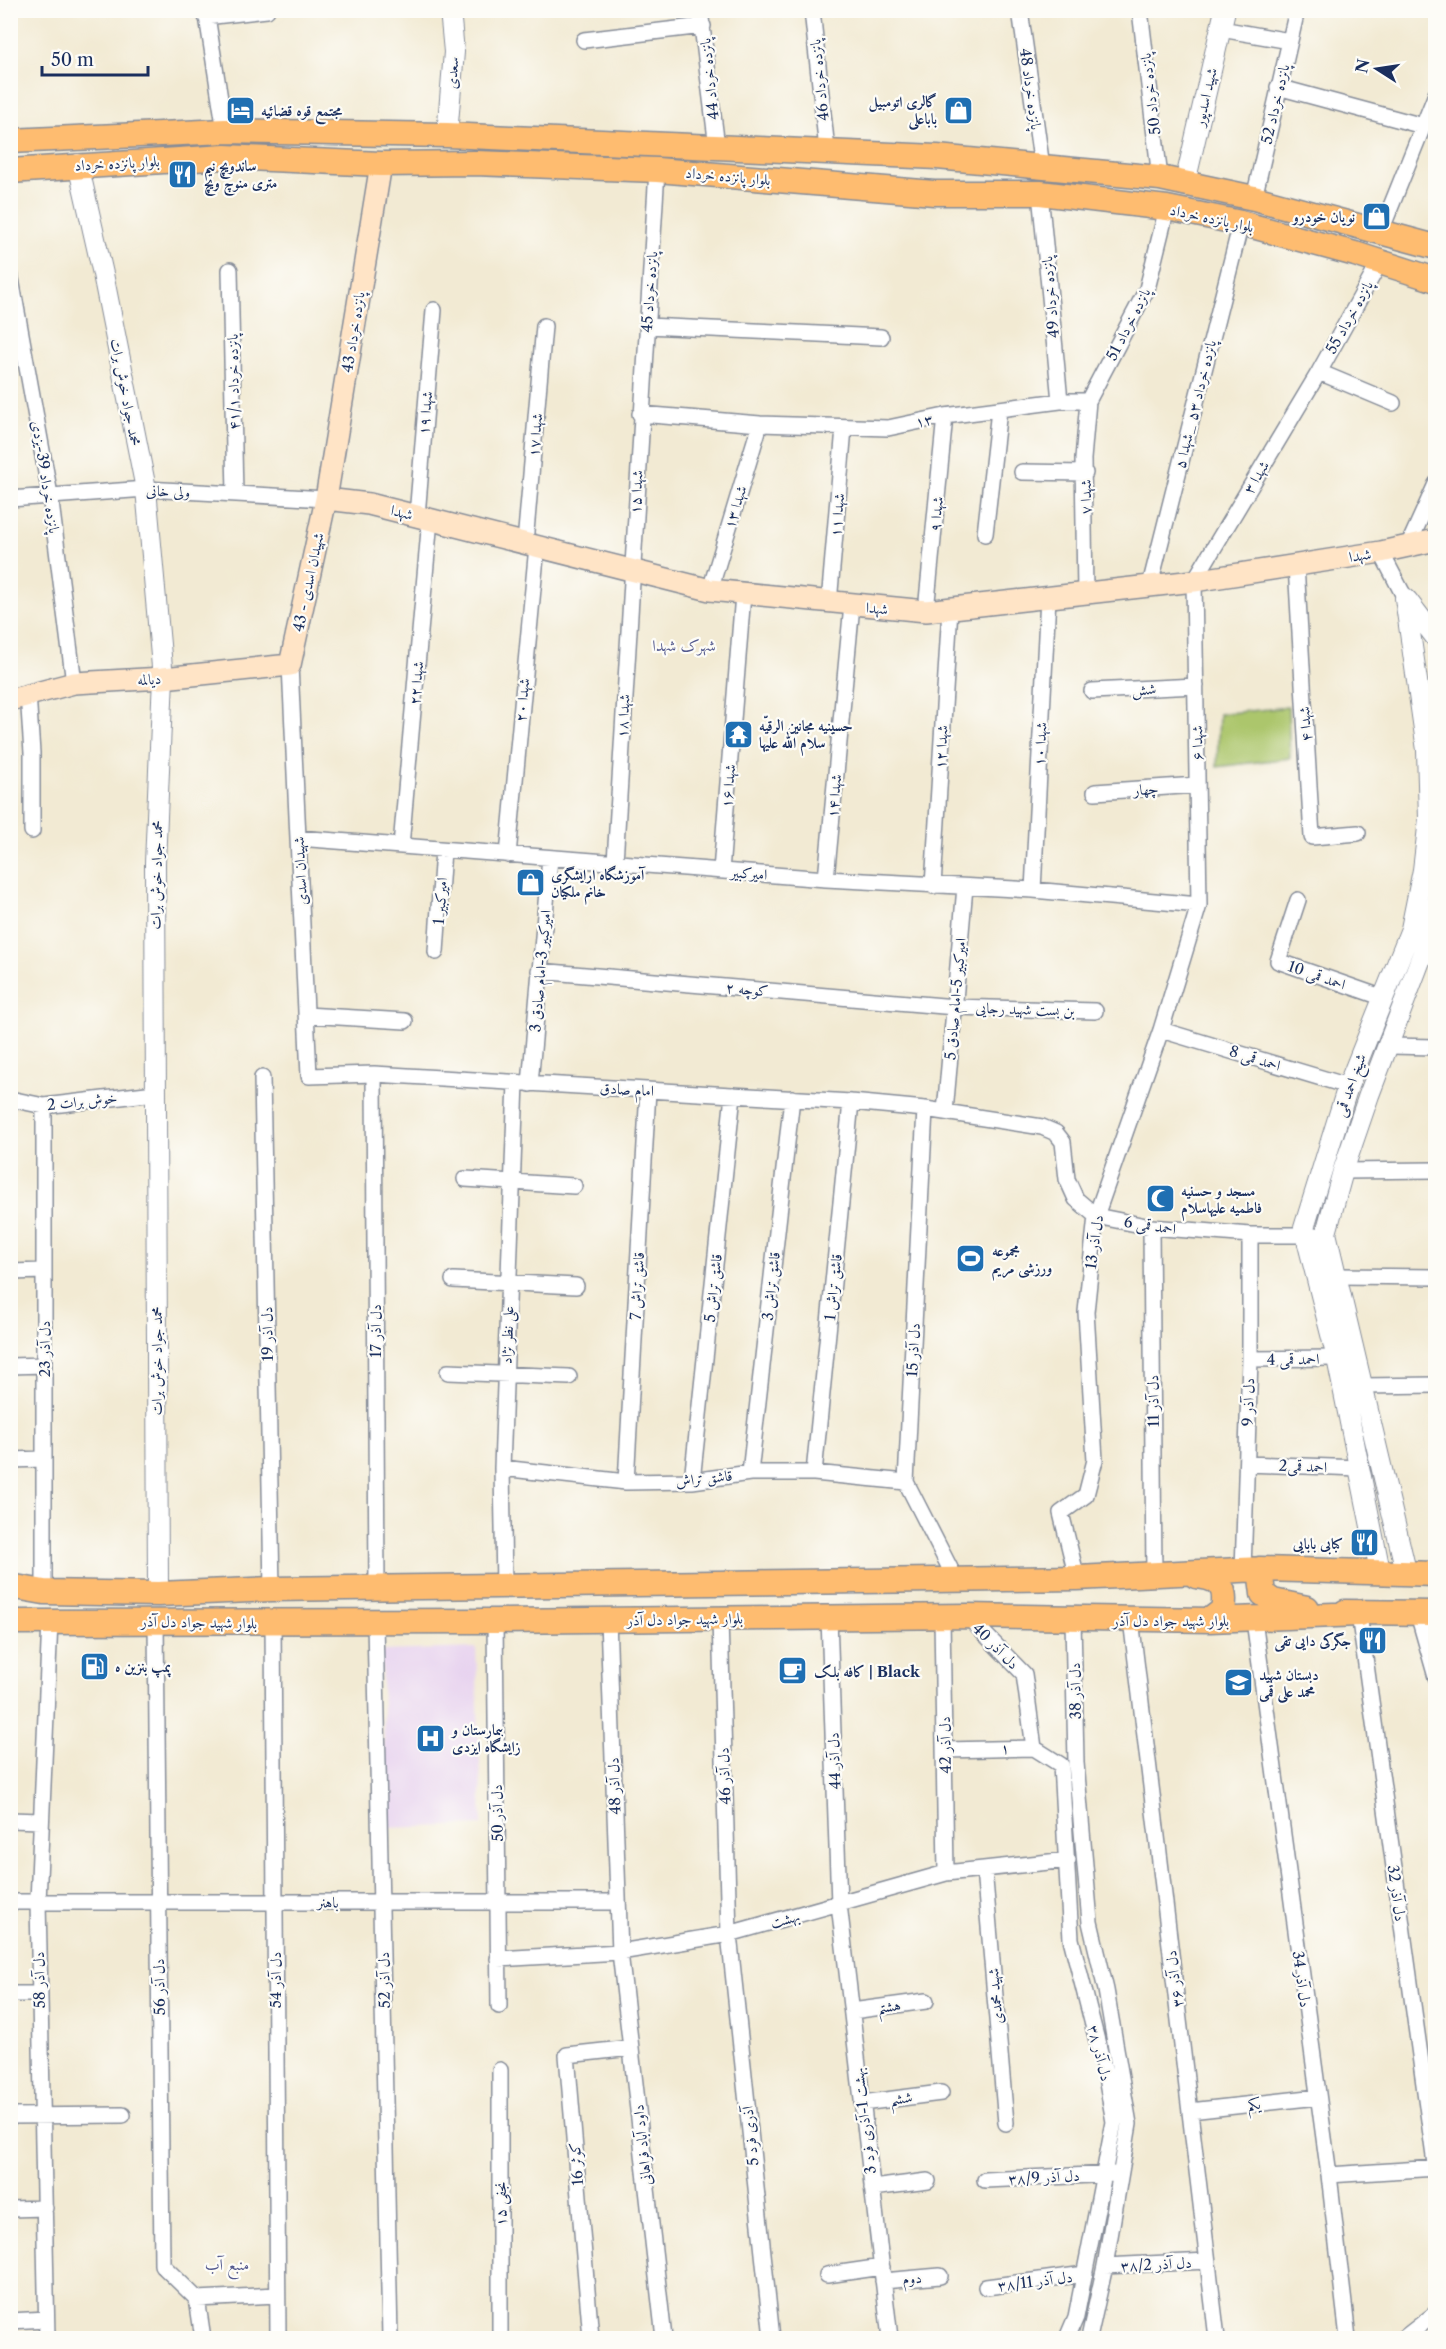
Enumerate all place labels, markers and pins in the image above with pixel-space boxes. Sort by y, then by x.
place label: گالری اتومبیل باباعلی [868,92,937,131]
hotel icon: مجتمع قوه قضائیه [224,94,256,126]
shop icon: گالری اتومبیل باباعلی [942,94,974,126]
place label: مجتمع قوه قضائیه [261,101,343,125]
place label: ساندویچ نیم متری منوچ ویچ [204,156,278,197]
restaurant icon: ساندویچ نیم متری منوچ ویچ [167,158,199,190]
shop icon: نویان خودرو [1360,200,1392,232]
place label: نویان خودرو [1291,207,1355,226]
place label: حسینیه مجانین الرقیّه سلام الله علیها [759,715,853,756]
temple icon: حسینیه مجانین الرقیّه سلام الله علیها [722,718,754,750]
place label: آموزشگاه ارایشگری خانم ملکیان [551,865,646,905]
shop icon: آموزشگاه ارایشگری خانم ملکیان [514,867,546,899]
place label: مسجد و حسنیه فاطمیه علیهاسلام [1181,1181,1262,1221]
mosque icon: مسجد و حسنیه فاطمیه علیهاسلام [1144,1183,1176,1215]
place label: مجموعه ورزشی مریم [992,1241,1052,1281]
sports icon: مجموعه ورزشی مریم [955,1243,987,1275]
restaurant icon: کبابی بابایی [1348,1527,1380,1559]
place label: کبابی بابایی [1292,1534,1343,1555]
restaurant icon: جگرکی دایی تقی [1356,1624,1388,1656]
place label: جگرکی دایی تقی [1274,1631,1351,1652]
fuel station icon: پمپ بنزین ه [78,1650,110,1682]
cafe icon: کافه بلک | Black [777,1655,809,1687]
place label: پمپ بنزین ه [115,1657,172,1678]
place label: کافه بلک | Black [814,1662,921,1681]
place label: دبستان شهید محمد علی قمی [1259,1665,1319,1704]
school or university icon: دبستان شهید محمد علی قمی [1222,1667,1254,1699]
place label: بیمارستان و زایشگاه ایزدی [450,1720,521,1756]
hospital icon: بیمارستان و زایشگاه ایزدی [415,1722,447,1754]

